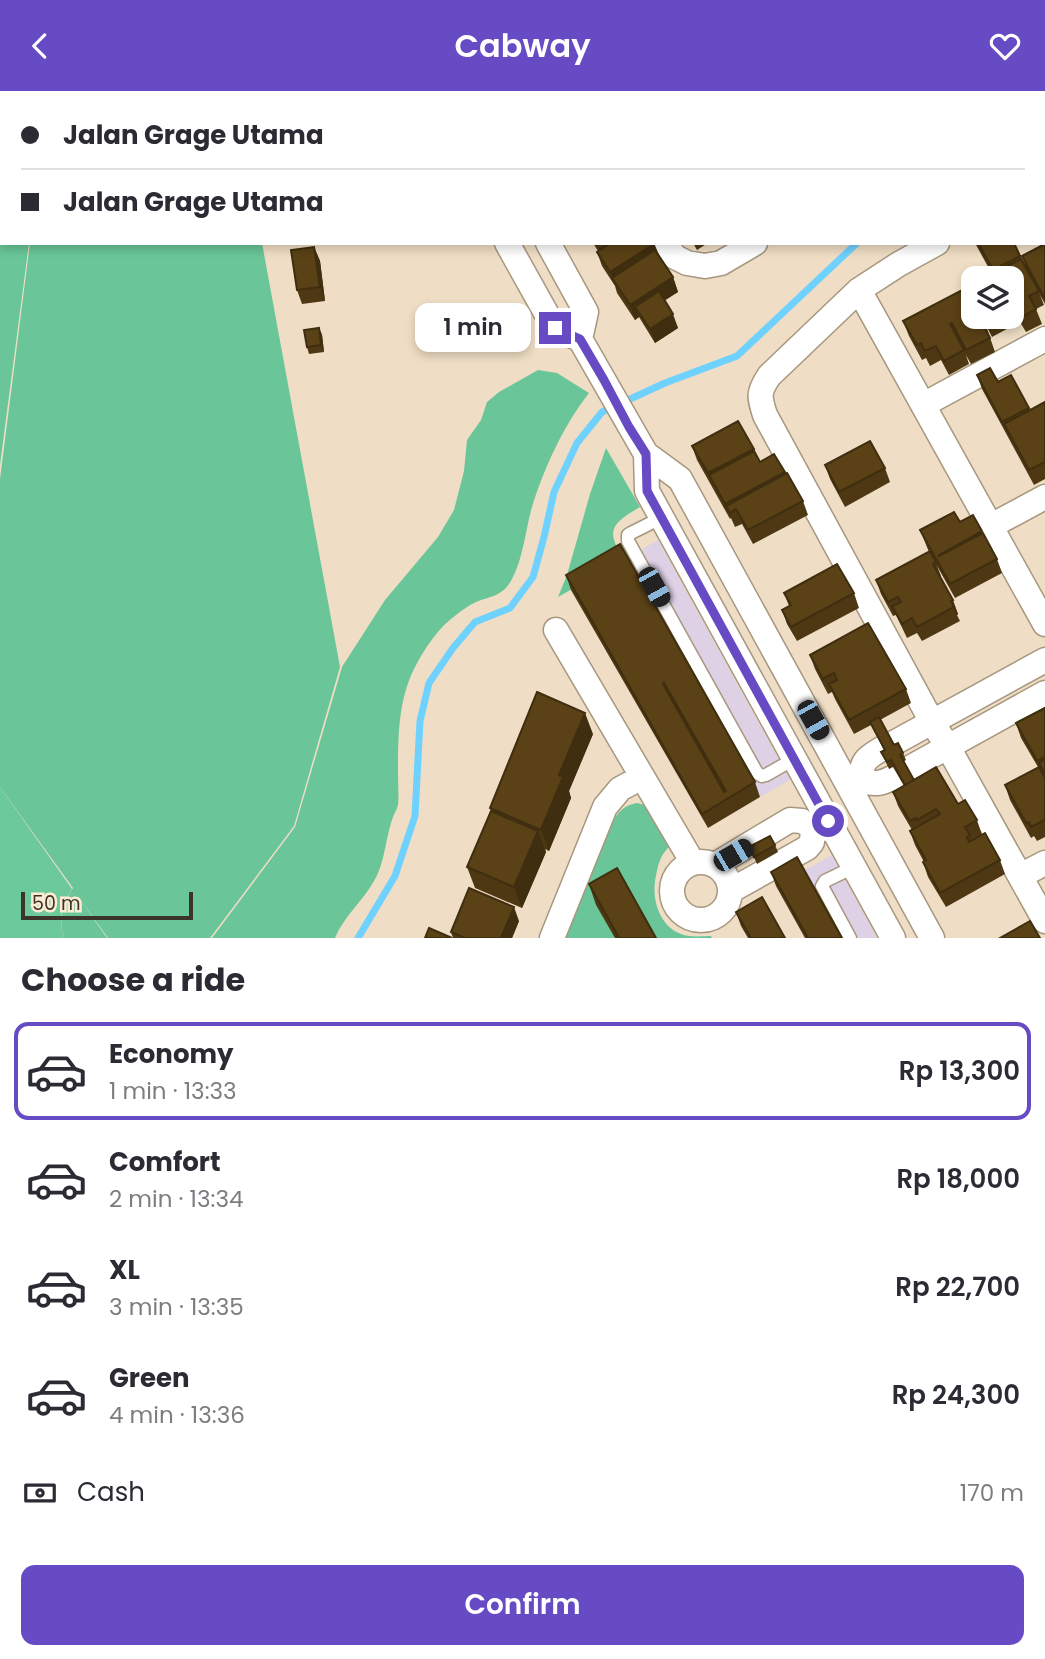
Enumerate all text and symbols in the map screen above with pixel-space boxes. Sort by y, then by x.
text: Cabway [454,23,591,68]
icon: back [21,27,59,65]
icon: heart [986,27,1024,65]
text: Jalan Grage Utama [63,117,324,153]
text: Jalan Grage Utama [63,184,324,220]
map controls [961,266,1024,329]
button: layers [961,266,1024,329]
callout: 1 min [415,303,530,353]
text: 1 min [443,311,503,343]
route end [539,312,571,344]
car [635,564,674,610]
car [794,697,833,743]
route start [812,805,844,837]
car [710,835,757,875]
scale bar [21,889,192,921]
text: 50 m [32,890,81,917]
text: Choose a ride [21,957,245,1002]
text: Economy [109,1036,233,1072]
icon: car [25,1040,88,1103]
text: Rp 13,300 [899,1053,1020,1089]
text: 1 min · 13:33 [109,1075,237,1107]
text: Comfort [109,1144,221,1180]
icon: car [25,1148,88,1211]
text: Rp 18,000 [896,1161,1020,1197]
text: 2 min · 13:34 [109,1183,243,1215]
text: XL [109,1252,140,1288]
icon: car [25,1256,88,1319]
text: Rp 22,700 [895,1269,1020,1305]
text: 3 min · 13:35 [109,1291,244,1323]
text: Green [109,1360,190,1396]
icon: car [25,1364,88,1427]
text: Rp 24,300 [892,1377,1020,1413]
text: 4 min · 13:36 [109,1399,245,1431]
icon: cash [21,1474,59,1512]
text: Cash [77,1474,145,1510]
text: 170 m [960,1477,1024,1509]
button: Confirm [21,1565,1024,1645]

